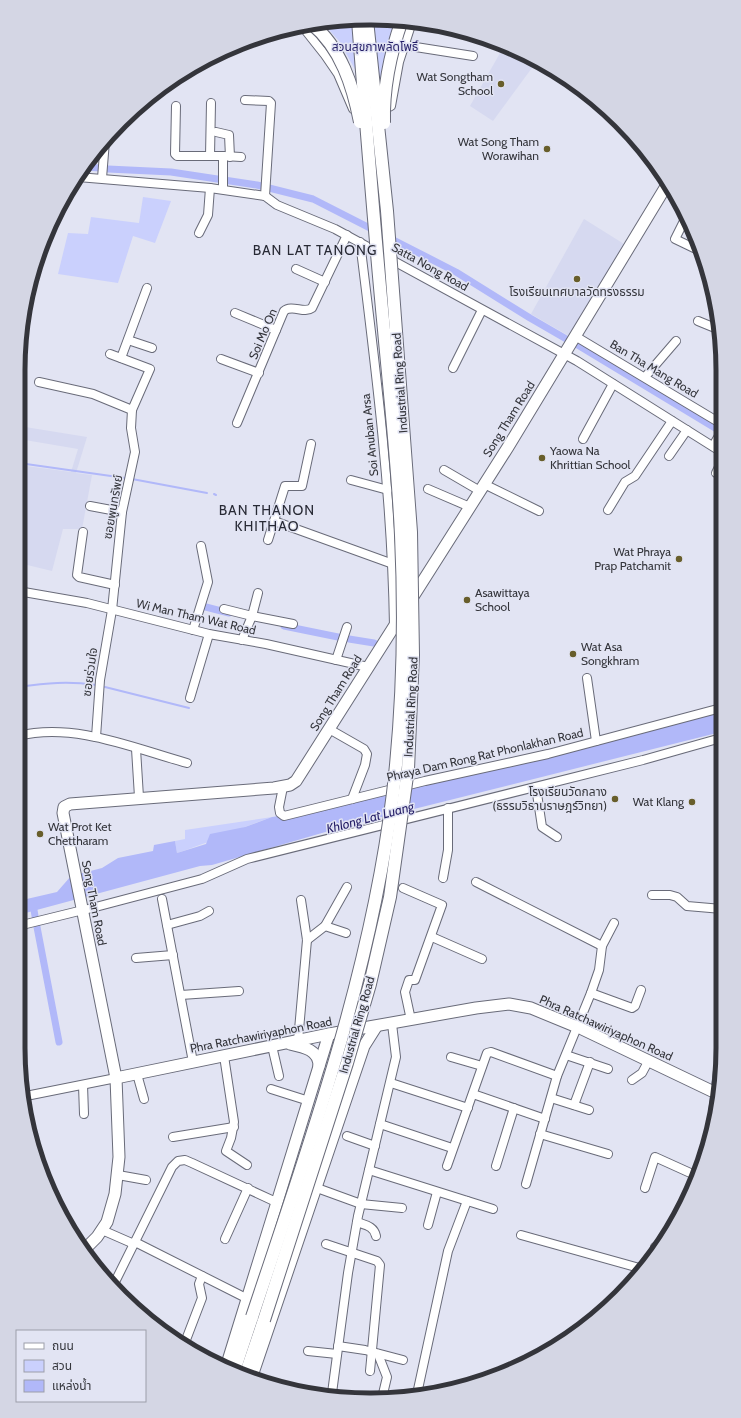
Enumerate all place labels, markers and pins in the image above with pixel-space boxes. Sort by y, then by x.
place label: Wat Songtham School [417,69,493,98]
marker: Wat Songtham School [496,79,506,89]
place label: Wat Song Tham Worawihan [458,134,539,163]
marker: Wat Song Tham Worawihan [542,144,552,154]
marker: โรงเรียนเทศบาลวัดทรงธรรม [572,274,582,284]
place label: โรงเรียนเทศบาลวัดทรงธรรม [509,284,645,299]
place label: Yaowa Na Khrittian School [549,443,631,472]
marker: Yaowa Na Khrittian School [537,453,547,463]
place label: Wat Phraya Prap Patchamit [594,544,671,573]
marker: Wat Phraya Prap Patchamit [674,554,684,564]
place label: Asawittaya School [475,585,530,614]
marker: Asawittaya School [462,595,472,605]
place label: Wat Asa Songkhram [581,639,639,668]
marker: Wat Asa Songkhram [568,649,578,659]
place label: โรงเรียนวัดกลาง (ธรรมวิธานราษฎร์วิทยา) [493,784,607,813]
marker: โรงเรียนวัดกลาง (ธรรมวิธานราษฎร์วิทยา) [610,794,620,804]
place label: Wat Klang [633,794,685,809]
marker: Wat Klang [687,797,697,807]
place label: Wat Prot Ket Chettharam [48,819,112,848]
marker: Wat Prot Ket Chettharam [35,829,45,839]

